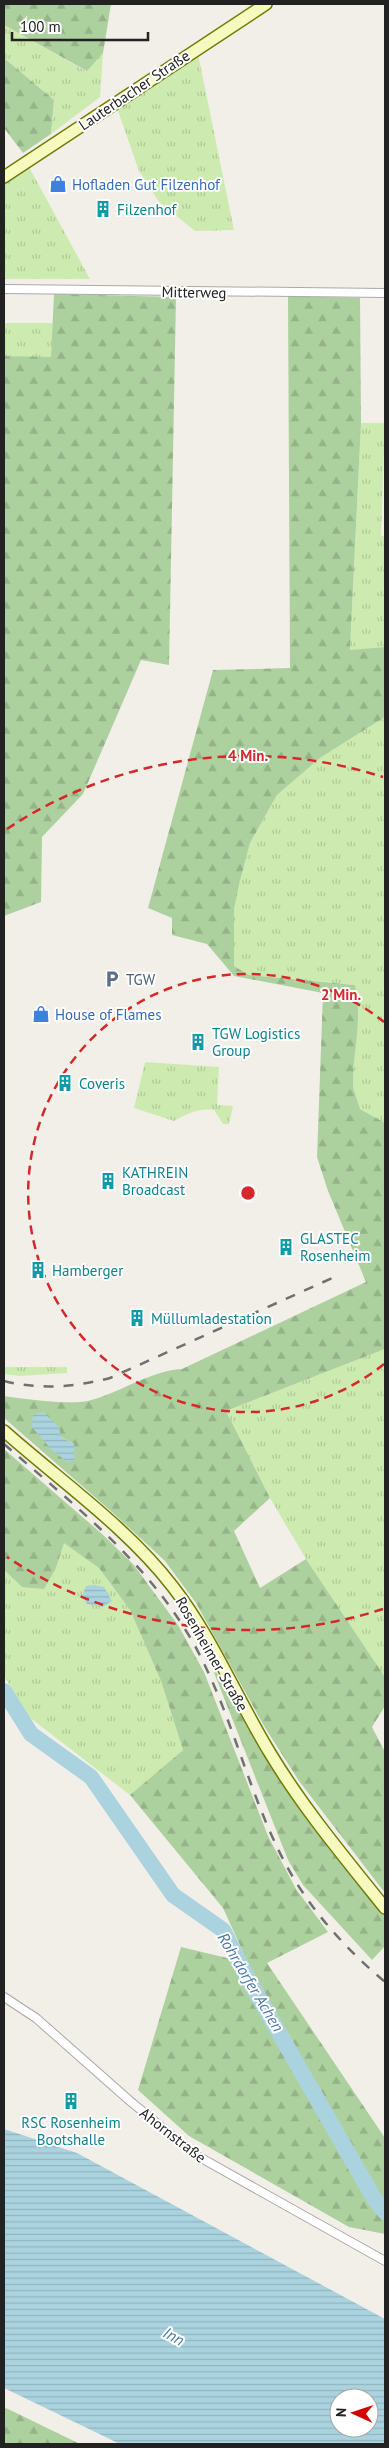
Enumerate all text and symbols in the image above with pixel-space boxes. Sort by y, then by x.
scale bar [12,10,149,42]
text: 100 m [20,17,61,36]
street label: Lauterbacher Straße [75,46,193,134]
shop icon: Hofladen Gut Filzenhof [48,174,68,194]
place label: Hofladen Gut Filzenhof [72,175,221,194]
building icon: Filzenhof [93,199,113,219]
place label: Filzenhof [117,200,178,219]
street label: Mitterweg [161,282,227,302]
text: 4 Min. [228,746,268,765]
parking icon: TGW [102,969,122,989]
place label: TGW [126,970,156,989]
text: 2 Min. [321,985,361,1004]
shop icon: House of Flames [31,1004,51,1024]
place label: House of Flames [55,1005,162,1024]
place label: TGW Logistics Group [212,1024,300,1060]
building icon: TGW Logistics Group [188,1032,208,1052]
building icon: Coveris [55,1073,75,1093]
place label: Coveris [79,1074,125,1093]
place label: KATHREIN Broadcast [122,1163,188,1199]
building icon: KATHREIN Broadcast [98,1171,118,1191]
centre of rings [239,1184,257,1202]
place label: GLASTEC Rosenheim [300,1229,370,1265]
building icon: GLASTEC Rosenheim [276,1237,296,1257]
building icon: Hamberger [28,1260,48,1280]
place label: Hamberger [52,1261,123,1280]
building icon: Müllumladestation [127,1308,147,1328]
place label: Müllumladestation [151,1309,272,1328]
street label: Rosenheimer Straße [171,1593,253,1715]
water label: Rohrdorfer Achen [214,1929,288,2035]
building icon: RSC Rosenheim Bootshalle [61,2091,81,2111]
street label: Ahornstraße [136,2103,210,2167]
place label: RSC Rosenheim Bootshalle [21,2113,121,2149]
water label: Inn [160,2322,188,2350]
north arrow [329,2388,379,2438]
text: N [332,2407,350,2417]

